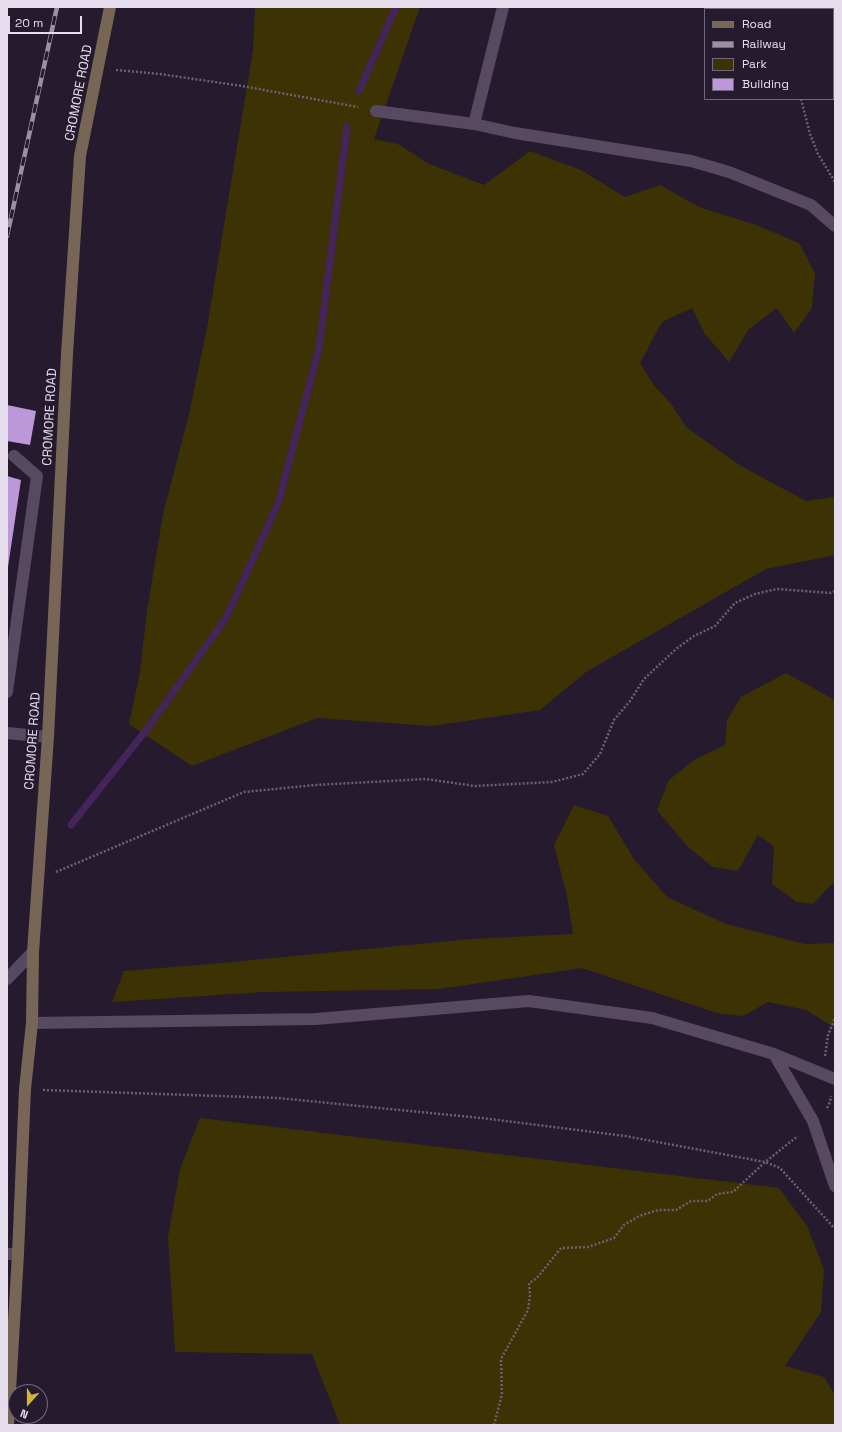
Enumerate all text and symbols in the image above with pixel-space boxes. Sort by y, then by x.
scale bar [10,8,84,34]
legend [704,8,834,100]
text: 20 m [15,15,43,31]
text: Road [742,16,771,32]
text: Railway [742,36,786,52]
street label: CROMORE ROAD [62,44,96,142]
text: Park [742,56,767,72]
text: Building [742,76,789,92]
street label: CROMORE ROAD [40,368,60,466]
street label: CROMORE ROAD [22,692,44,790]
north arrow [8,1384,48,1424]
text: N [18,1406,30,1422]

